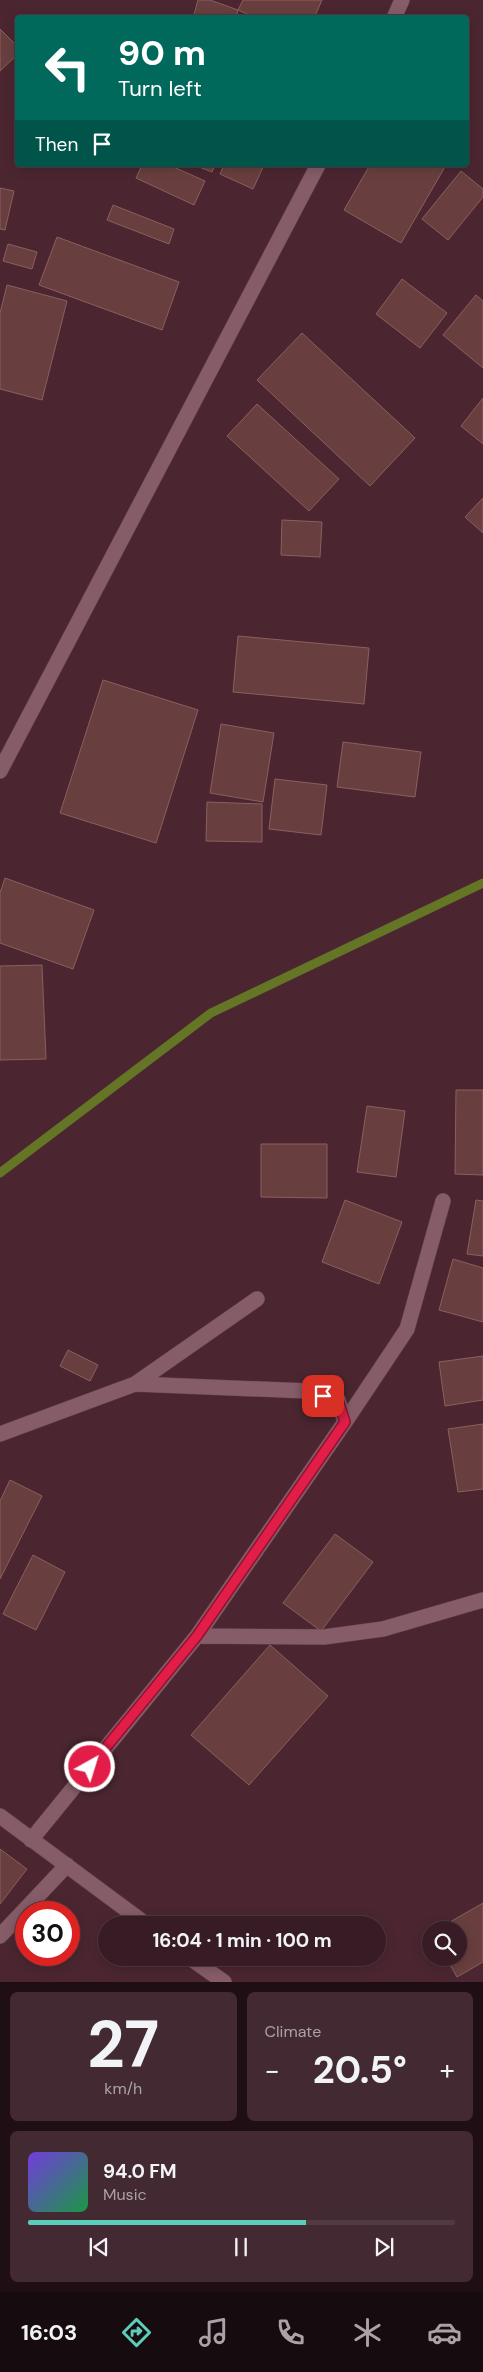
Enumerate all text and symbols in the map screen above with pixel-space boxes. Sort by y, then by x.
text: 90 m [118,30,206,76]
icon: left [35,35,100,100]
text: Turn left [118,74,202,103]
icon: arrive [88,130,116,158]
text: Then [35,132,78,157]
pin [302,1375,344,1417]
icon: arrive [309,1382,337,1410]
position arrow [63,1740,115,1792]
speed limit sign: 30 [15,1901,80,1966]
map controls [422,1921,467,1966]
button: search [422,1921,467,1966]
text: 16:04 · 1 min · 100 m [152,1928,332,1953]
text: 27 [87,2003,159,2087]
text: Climate [265,2021,321,2042]
text: 20.5° [313,2045,407,2095]
text: − [265,2052,280,2089]
text: + [440,2052,455,2089]
text: km/h [104,2078,142,2099]
text: 94.0 FM [103,2159,177,2184]
text: Music [103,2184,147,2205]
icon: previous [85,2233,113,2261]
icon: pause [227,2233,255,2261]
icon: next [370,2233,398,2261]
icon: directions [119,2315,154,2350]
icon: music [196,2315,231,2350]
icon: phone [273,2315,308,2350]
icon: climate [350,2315,385,2350]
icon: car [427,2315,462,2350]
text: 16:03 [21,2318,77,2347]

